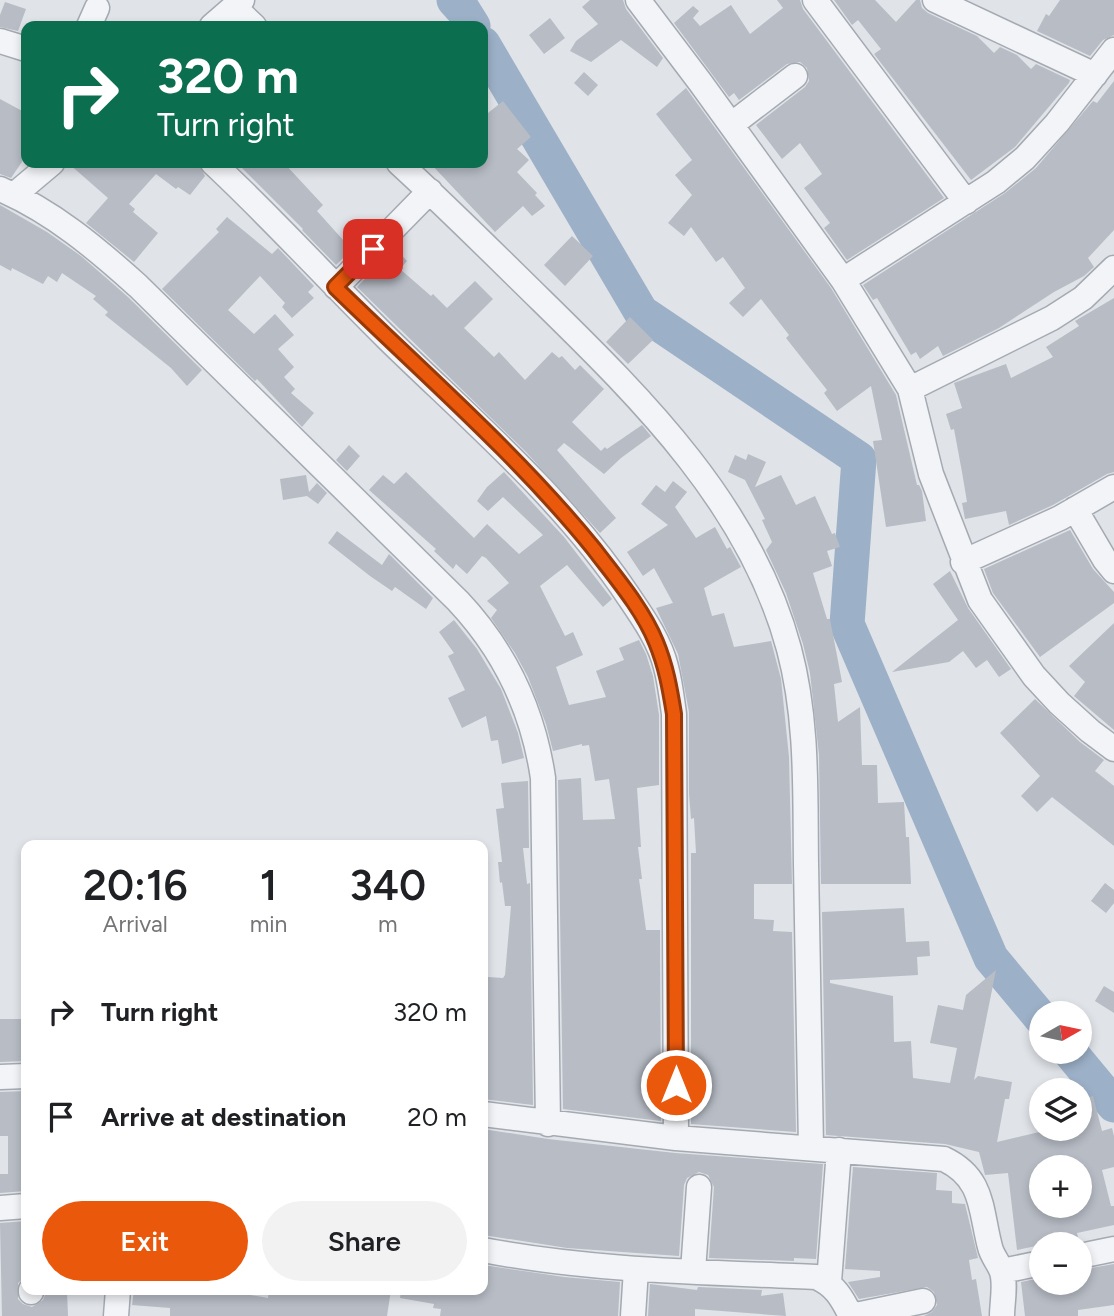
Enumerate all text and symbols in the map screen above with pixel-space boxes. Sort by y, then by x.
text: 320 m [157,46,299,105]
icon: right [42,49,133,140]
text: Turn right [157,106,295,144]
pin [343,219,403,279]
icon: arrive [354,230,392,268]
text: 20:16 [83,860,188,911]
text: 1 [260,860,277,911]
text: 340 [349,860,426,911]
text: Arrival [103,910,168,938]
text: min [250,910,287,938]
text: m [378,910,397,938]
icon: right [42,993,80,1031]
text: Turn right [101,996,218,1028]
text: 320 m [393,996,467,1028]
north arrow [1029,1001,1092,1064]
map controls [1029,1001,1092,1295]
position arrow [639,1048,713,1122]
button: layers [1029,1078,1092,1141]
icon: arrive [42,1098,80,1136]
text: Arrive at destination [101,1101,346,1133]
text: 20 m [407,1101,467,1133]
button: + [1029,1155,1092,1218]
button: Exit [42,1201,248,1281]
button: Share [262,1201,467,1281]
button: − [1029,1232,1092,1295]

